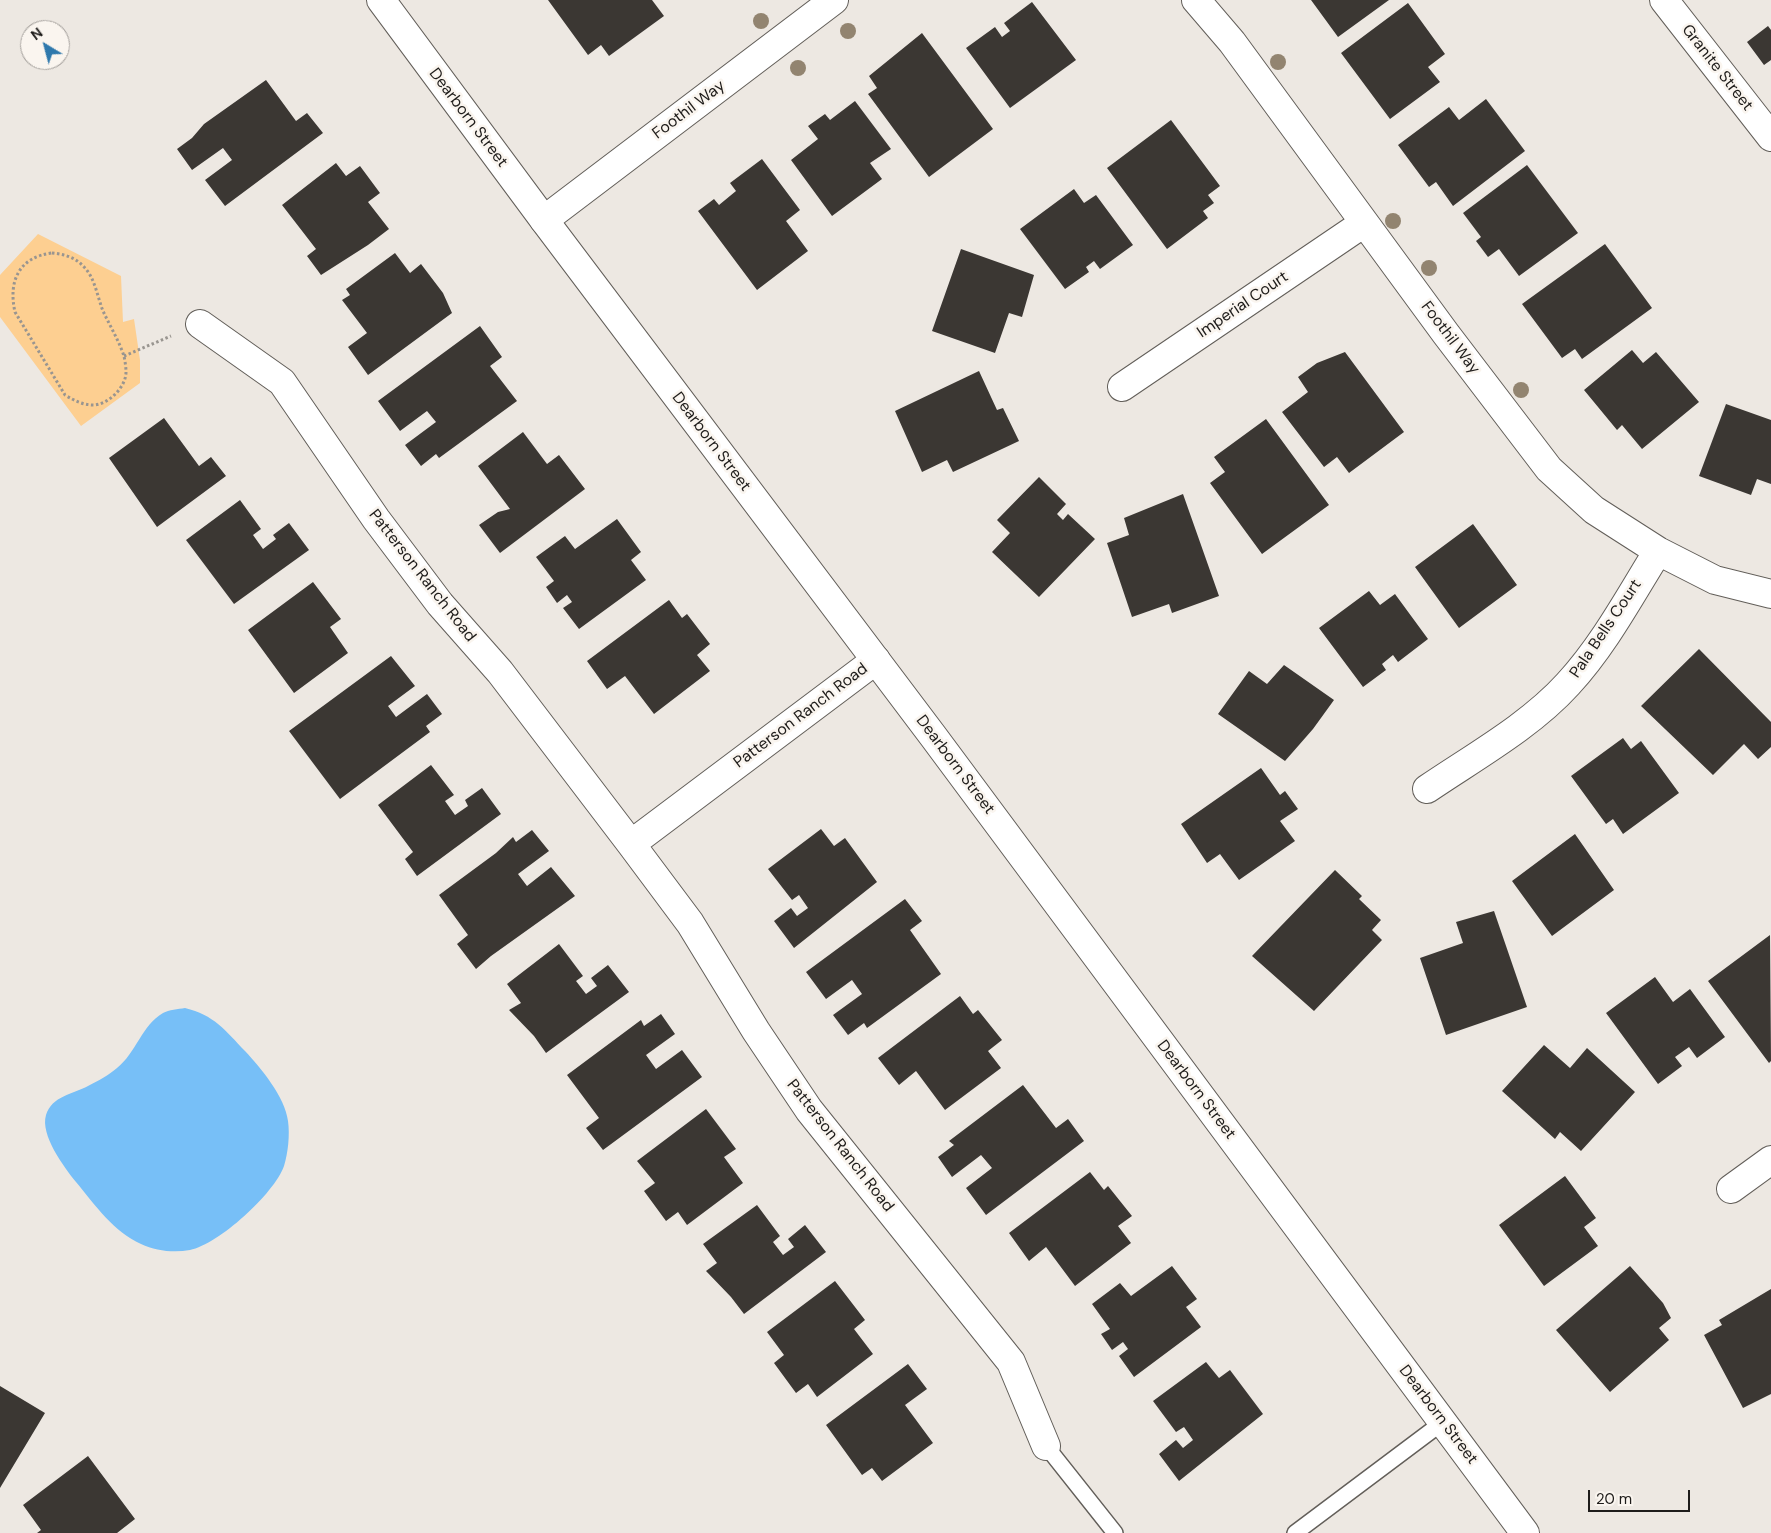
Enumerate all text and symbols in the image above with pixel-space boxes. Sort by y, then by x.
north arrow [20,20,70,70]
street label: Granite Street [1677,21,1757,115]
text: N [27,24,46,44]
street label: Dearborn Street [425,65,511,171]
street label: Foothil Way [649,76,729,144]
street label: Imperial Court [1194,267,1292,343]
street label: Foothil Way [1416,298,1484,378]
street label: Dearborn Street [668,389,754,495]
street label: Patterson Ranch Road [364,506,480,646]
street label: Pala Bells Court [1566,576,1646,682]
street label: Patterson Ranch Road [730,659,872,773]
street label: Dearborn Street [912,712,998,818]
street label: Dearborn Street [1153,1037,1239,1143]
street label: Patterson Ranch Road [782,1076,898,1216]
street label: Dearborn Street [1395,1362,1481,1468]
scale bar [1591,1480,1694,1512]
text: 20 m [1596,1489,1632,1509]

